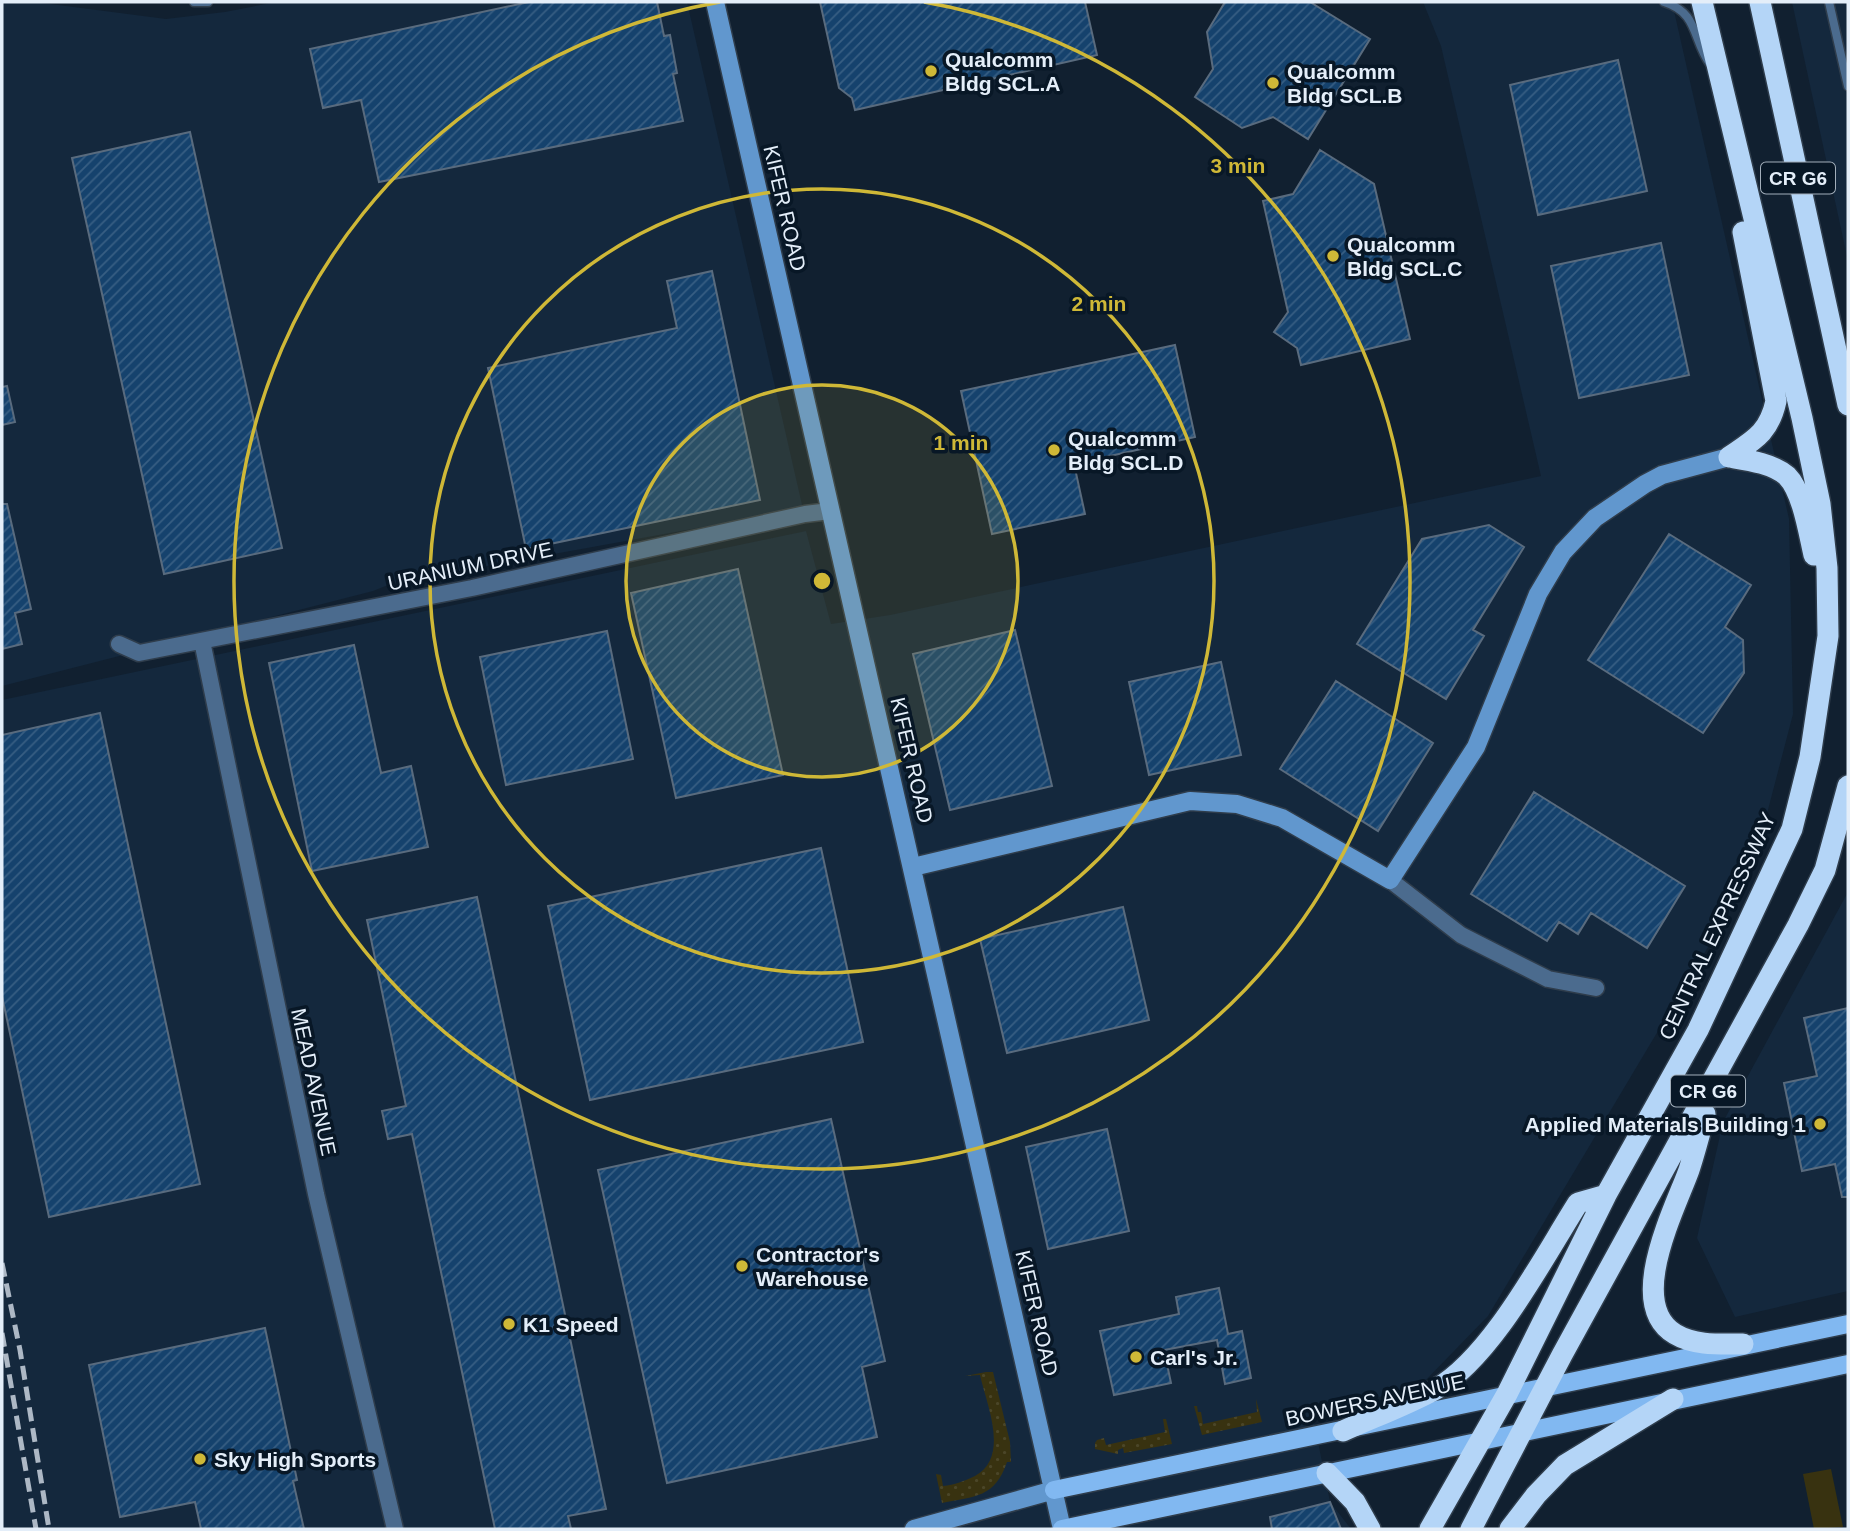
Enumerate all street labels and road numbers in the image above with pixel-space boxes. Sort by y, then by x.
street label: KIFER ROAD [759,143,811,273]
road number: CR G6 [1761,162,1835,194]
street label: URANIUM DRIVE [385,537,555,595]
street label: KIFER ROAD [886,695,938,825]
street label: CENTRAL EXPRESSWAY [1654,809,1780,1043]
street label: MEAD AVENUE [287,1006,341,1158]
road number: CR G6 [1671,1076,1745,1106]
street label: KIFER ROAD [1011,1248,1063,1378]
street label: BOWERS AVENUE [1283,1370,1467,1430]

